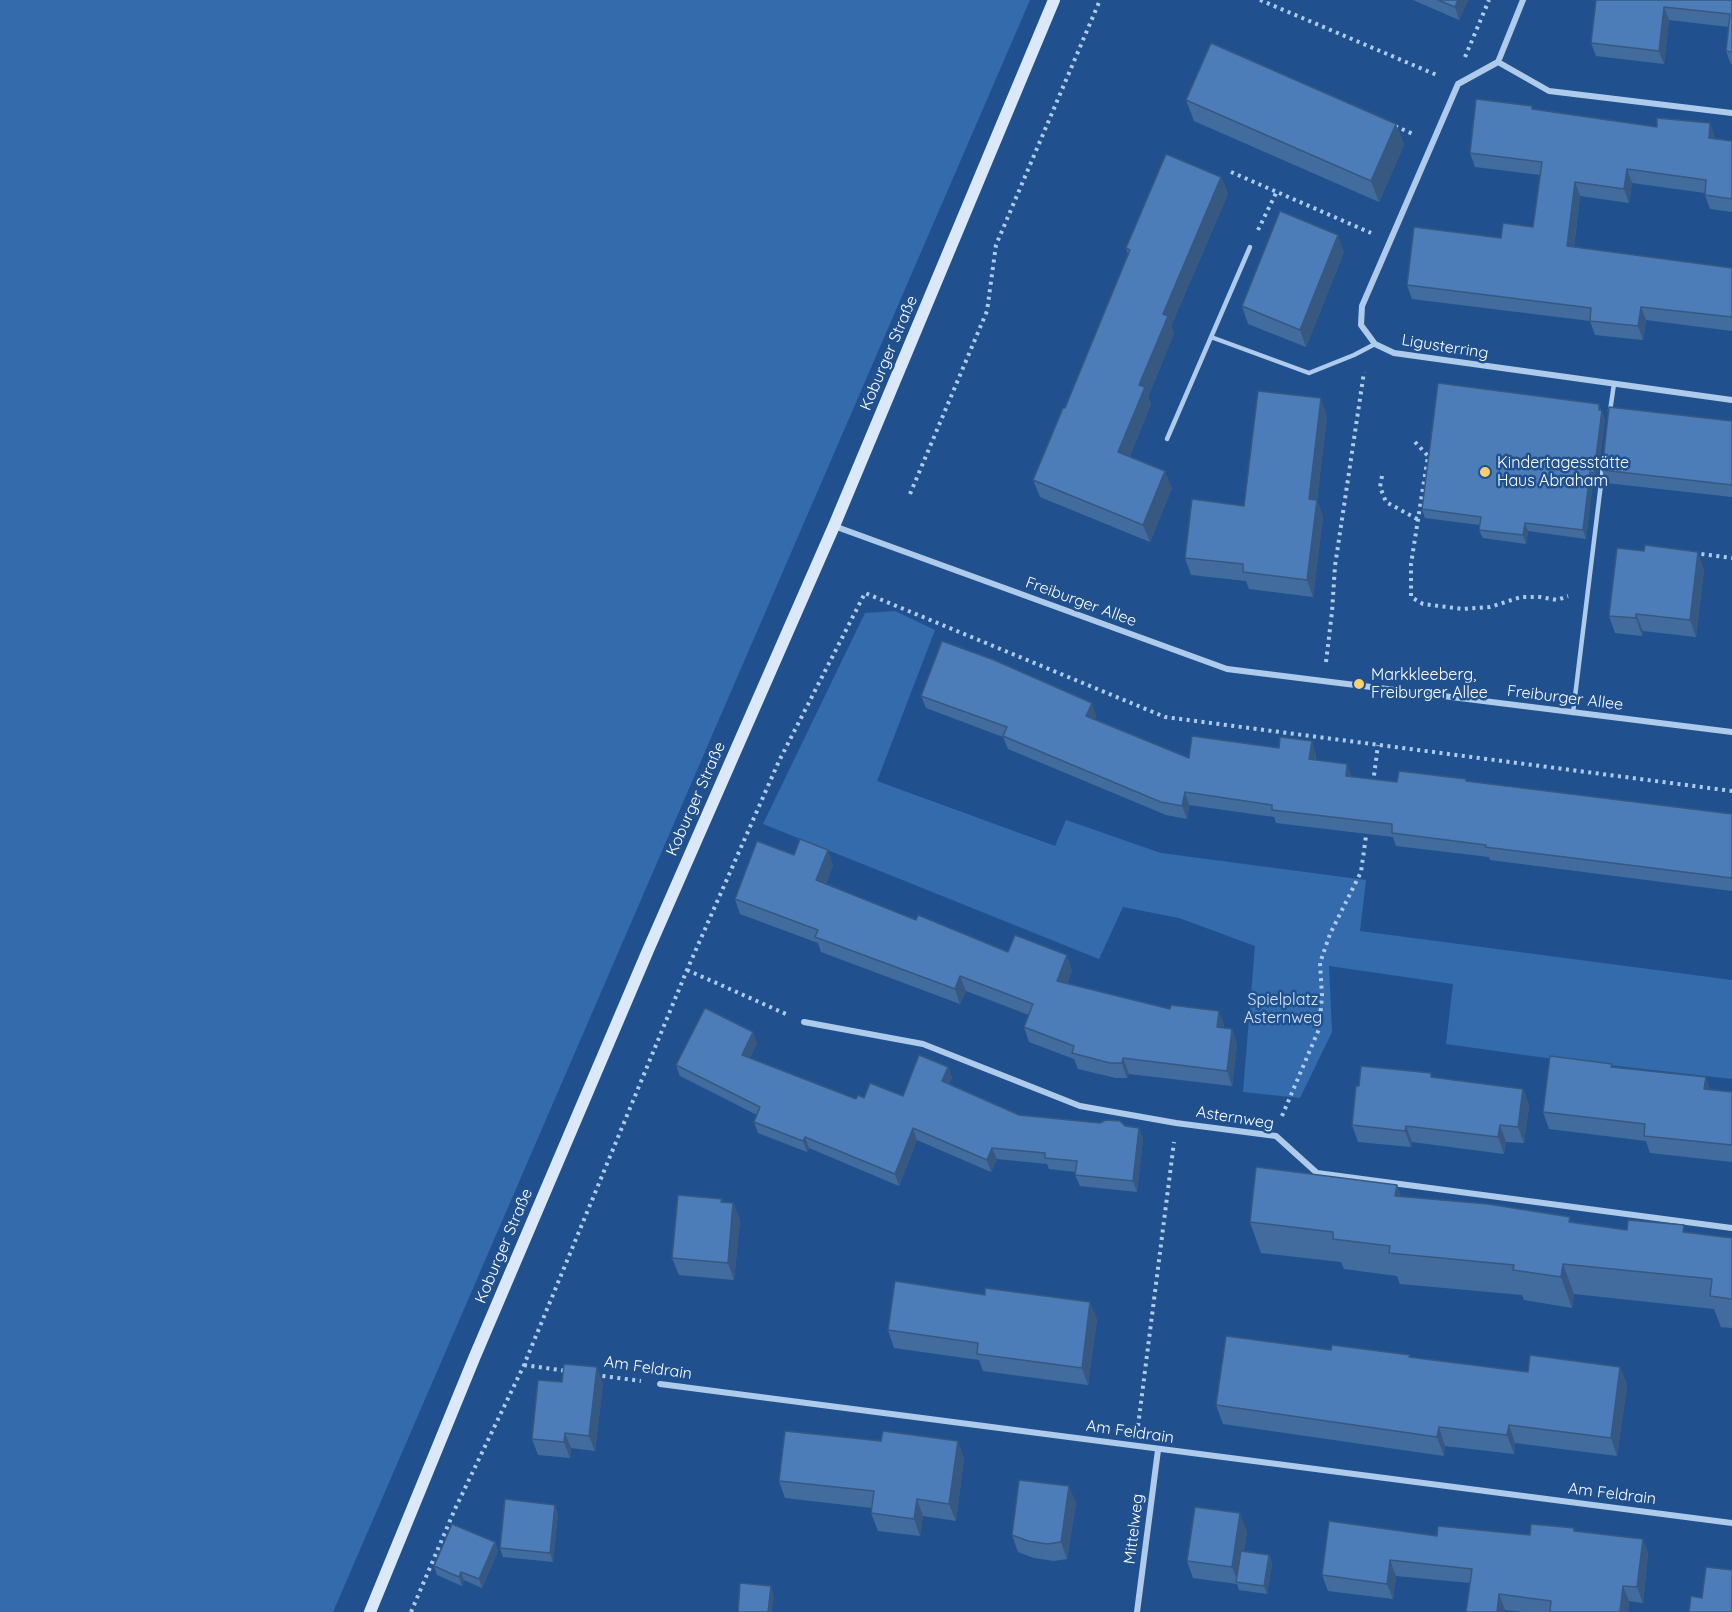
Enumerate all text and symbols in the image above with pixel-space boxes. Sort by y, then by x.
street label: Koburger Straße [856,293,922,413]
street label: Ligusterring [1400,331,1490,363]
place label: Kindertagesstätte Haus Abraham [1497,453,1629,491]
marker: Kindertagesstätte Haus Abraham [1478,465,1492,479]
street label: Freiburger Allee [1023,573,1139,631]
place label: Markkleeberg, Freiburger Allee [1371,665,1488,703]
marker: Markkleeberg, Freiburger Allee [1352,677,1366,691]
street label: Freiburger Allee [1506,681,1624,715]
street label: Koburger Straße [662,739,730,859]
park label: Spielplatz Asternweg [1244,990,1322,1028]
street label: Asternweg [1195,1102,1275,1134]
street label: Koburger Straße [471,1186,537,1306]
street label: Am Feldrain [603,1352,693,1384]
street label: Am Feldrain [1085,1416,1175,1448]
street label: Am Feldrain [1567,1479,1657,1509]
street label: Mittelweg [1120,1493,1148,1565]

